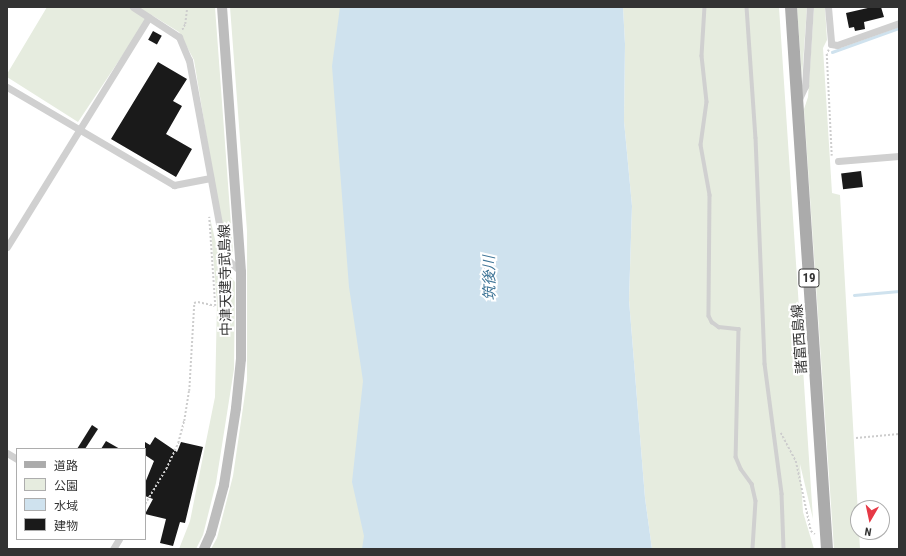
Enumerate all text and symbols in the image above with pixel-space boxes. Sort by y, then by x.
street label: 中津天建寺武島線 [216,224,234,336]
water label: 筑後川 [481,255,499,301]
road number: 19 [798,267,820,289]
street label: 諸富西島線 [788,303,810,375]
legend [16,448,146,540]
text: 道路 [54,459,78,473]
text: 公園 [54,479,78,493]
text: 水域 [54,499,78,513]
north arrow [850,500,890,540]
text: 建物 [54,519,78,533]
text: N [864,524,873,538]

